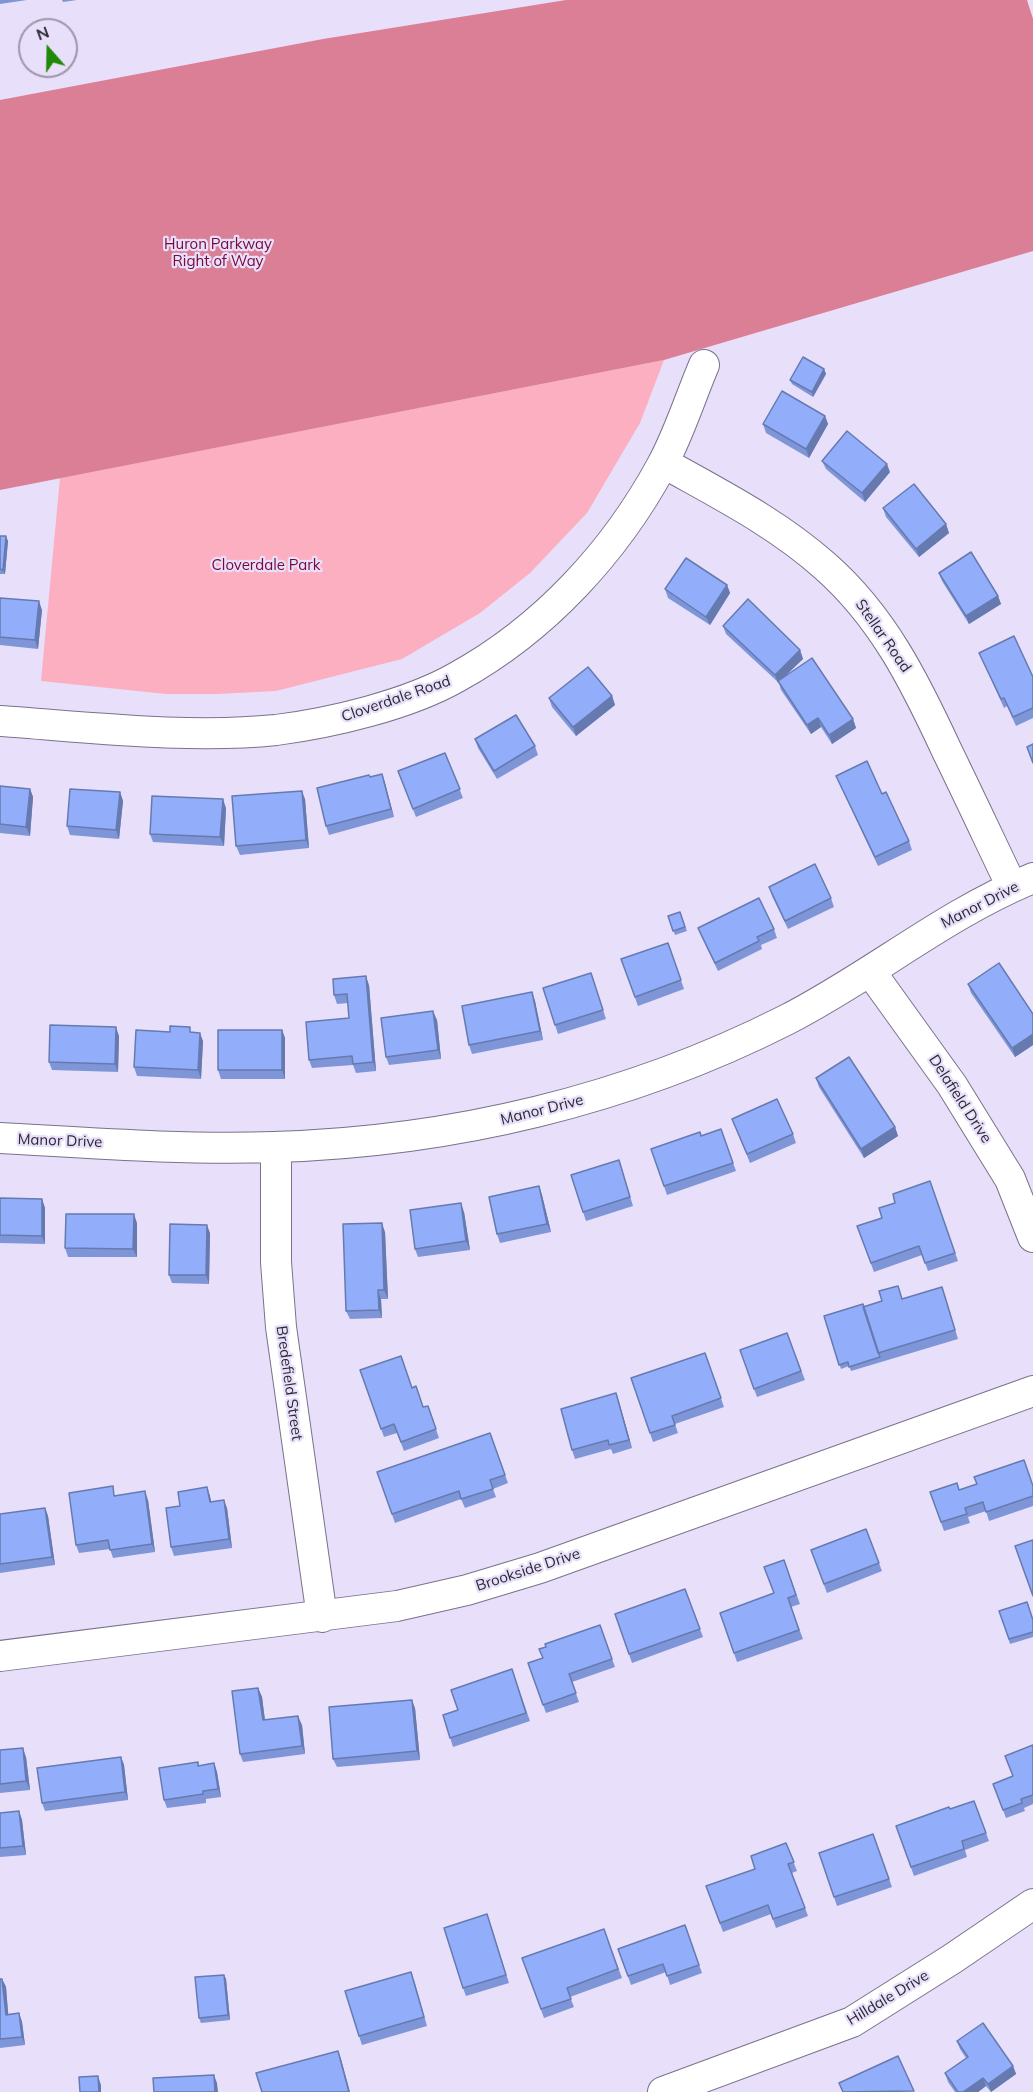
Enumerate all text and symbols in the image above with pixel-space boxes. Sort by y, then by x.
north arrow [18,18,78,78]
text: N [33,21,52,44]
park label: Huron Parkway Right of Way [164,235,272,270]
park label: Cloverdale Park [212,556,320,574]
street label: Stellar Road [851,596,915,676]
street label: Cloverdale Road [339,672,453,726]
street label: Manor Drive [938,878,1022,932]
street label: Delafield Drive [925,1052,995,1146]
street label: Manor Drive [499,1091,585,1129]
street label: Manor Drive [17,1131,103,1151]
street label: Bredefield Street [272,1325,306,1441]
street label: Brookside Drive [474,1545,582,1595]
street label: Hilldale Drive [844,1967,932,2029]

